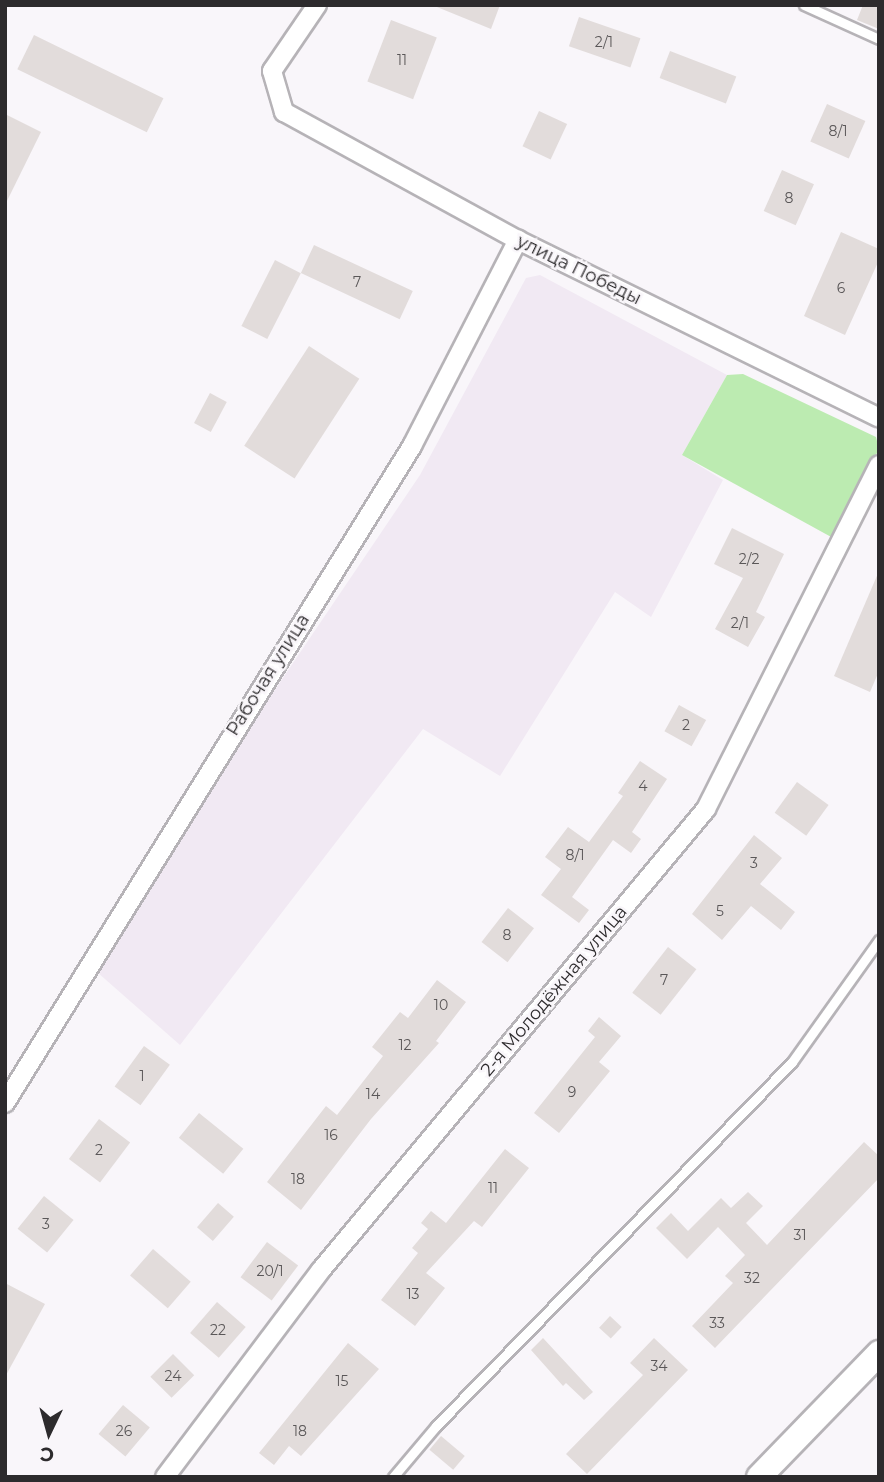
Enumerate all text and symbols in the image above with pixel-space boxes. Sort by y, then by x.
house number: 2/1 [595,34,613,50]
house number: 11 [397,52,407,68]
house number: 8/1 [828,123,848,139]
house number: 8 [785,190,793,206]
street label: улица Победы [513,231,645,309]
house number: 7 [353,274,361,290]
house number: 6 [837,280,845,296]
house number: 2/2 [739,551,759,567]
street label: Рабочая улица [222,610,314,740]
house number: 2/1 [731,615,749,631]
house number: 2 [682,717,690,733]
house number: 4 [638,778,648,794]
house number: 8/1 [565,847,585,863]
house number: 3 [750,855,758,871]
street label: 2-я Молодёжная улица [476,901,632,1081]
house number: 5 [716,903,724,919]
house number: 8 [503,927,511,943]
house number: 7 [660,972,668,988]
house number: 10 [434,997,448,1013]
house number: 12 [398,1037,412,1053]
house number: 1 [139,1068,145,1084]
house number: 9 [568,1084,576,1100]
house number: 14 [366,1086,380,1102]
house number: 16 [324,1127,338,1143]
house number: 2 [95,1142,103,1158]
house number: 18 [291,1171,305,1187]
house number: 11 [488,1180,498,1196]
house number: 3 [42,1216,50,1232]
house number: 31 [794,1227,806,1243]
house number: 20/1 [256,1263,284,1279]
house number: 32 [744,1270,760,1286]
house number: 13 [407,1286,419,1302]
house number: 33 [709,1315,725,1331]
house number: 22 [210,1322,226,1338]
house number: 34 [650,1358,668,1374]
house number: 24 [165,1368,181,1384]
house number: 15 [336,1373,348,1389]
north arrow [14,1398,84,1468]
house number: 26 [116,1423,132,1439]
house number: 18 [293,1423,307,1439]
text: С [39,1442,55,1466]

